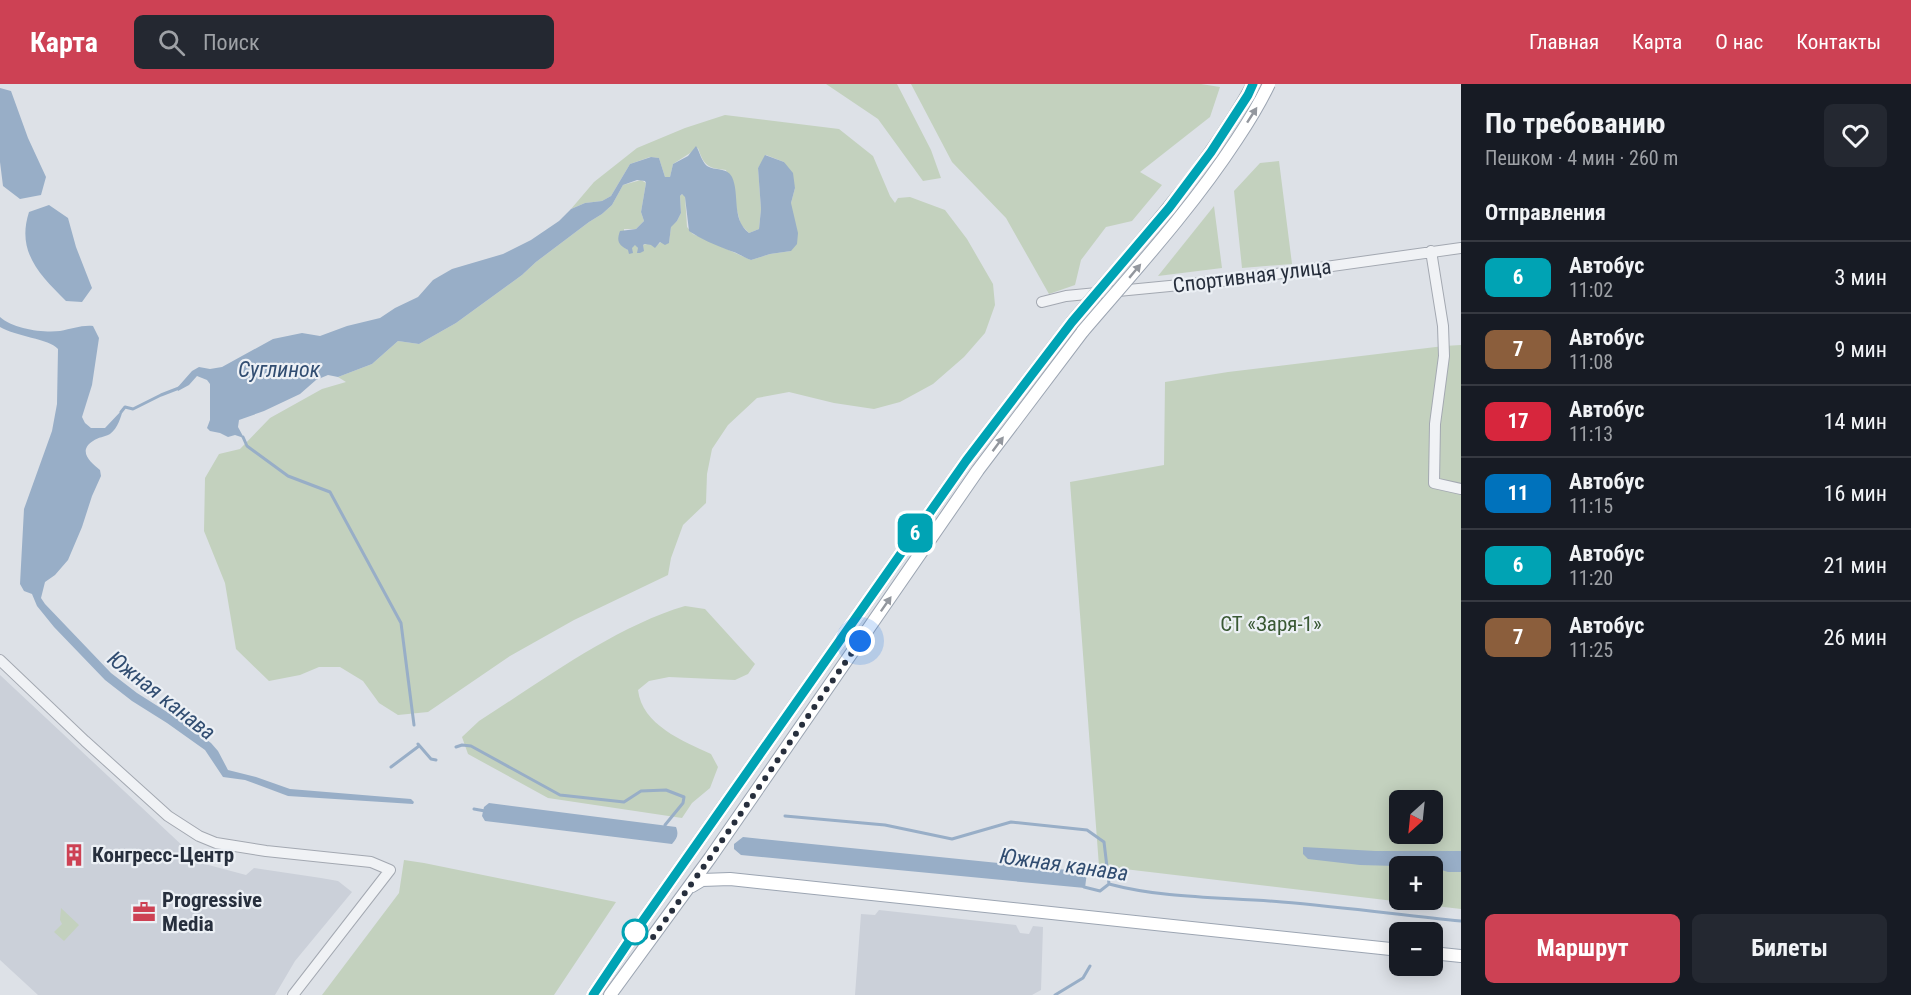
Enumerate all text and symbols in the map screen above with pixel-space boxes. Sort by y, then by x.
search box [134,15,554,69]
text: Карта [30,26,98,59]
icon: search [155,26,188,59]
text: Поиск [203,30,260,55]
text: Главная [1529,30,1599,54]
text: Карта [1632,30,1682,54]
text: О нас [1715,30,1763,54]
text: Контакты [1796,30,1881,54]
button: heart [1824,104,1887,167]
text: По требованию [1485,107,1665,140]
one-way arrow [1246,108,1258,124]
text: Пешком · 4 мин · 260 m [1485,146,1678,170]
text: Отправления [1485,200,1606,225]
text: Автобус [1569,253,1644,278]
street label: Спортивная улица [1171,254,1333,298]
one-way arrow [1128,263,1141,279]
text: 6 [1513,265,1523,289]
text: 3 мин [1834,265,1887,290]
text: 11:02 [1569,278,1613,302]
text: Автобус [1569,325,1644,350]
text: 7 [1513,337,1523,361]
text: 9 мин [1834,337,1887,362]
text: 11:08 [1569,350,1613,374]
water label: Суглинок [238,357,321,382]
text: Автобус [1569,397,1644,422]
text: 17 [1507,409,1529,433]
text: 14 мин [1824,409,1887,434]
text: 11:13 [1569,422,1613,446]
one-way arrow [991,436,1004,452]
text: Автобус [1569,469,1644,494]
text: 11 [1507,481,1529,505]
text: 16 мин [1824,481,1887,506]
text: 11:15 [1569,494,1613,518]
line badge: 6 [896,514,934,552]
text: 6 [910,521,920,545]
text: Автобус [1569,541,1644,566]
text: 6 [1513,553,1523,577]
text: 21 мин [1824,553,1887,578]
text: 11:20 [1569,566,1613,590]
one-way arrow [880,596,892,612]
park label: СТ «Заря-1» [1220,612,1322,636]
text: Автобус [1569,613,1644,638]
text: 7 [1513,625,1523,649]
text: 26 мин [1824,625,1887,650]
your location [845,626,875,656]
text: 11:25 [1569,638,1613,662]
water label: Южная канава [103,646,220,745]
north arrow [1389,790,1443,844]
map controls [1389,790,1443,976]
building icon: Конгресс-Центр [61,842,87,868]
place label: Конгресс-Центр [92,843,234,867]
water label: Южная канава [998,843,1130,886]
button: + [1389,856,1443,910]
place label: Progressive Media [162,888,262,936]
office icon: Progressive Media [131,899,157,925]
button: Маршрут [1485,914,1680,983]
button: Билеты [1692,914,1887,983]
unlabelled marker [622,919,648,945]
button: − [1389,922,1443,976]

